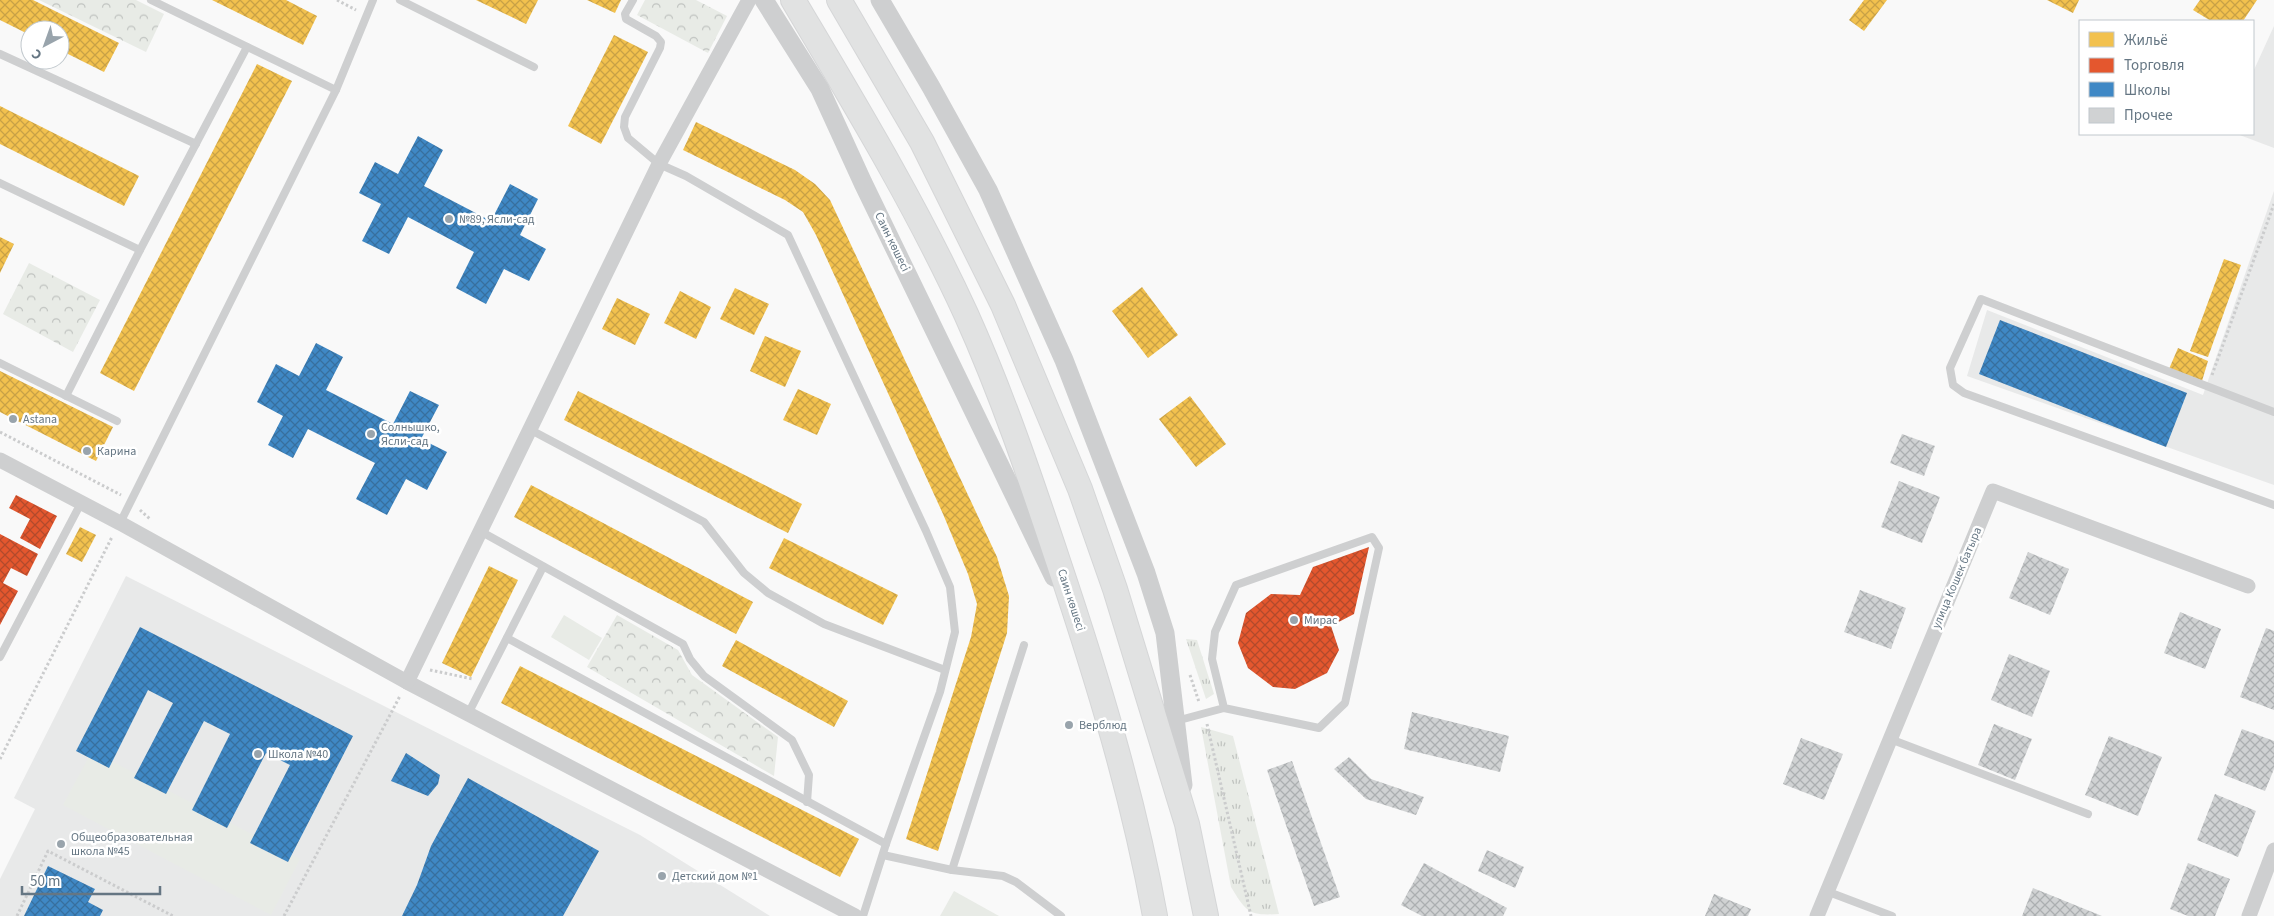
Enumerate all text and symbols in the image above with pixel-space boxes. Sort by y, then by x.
north arrow [20,20,70,70]
legend [2079,20,2254,135]
text: Жильё [2124,30,2168,51]
text: С [27,44,47,64]
text: Торговля [2124,55,2184,76]
text: Школы [2124,80,2171,101]
text: Прочее [2124,105,2173,126]
street label: Саин көшесі [870,209,914,275]
place label: №89, Ясли-сад [459,211,535,228]
marker: №89, Ясли-сад [443,213,455,225]
place label: Astana [23,411,57,428]
marker: Astana [7,413,19,425]
place label: Солнышко, Ясли-сад [381,419,440,450]
marker: Солнышко, Ясли-сад [365,428,377,440]
place label: Карина [97,443,136,460]
marker: Карина [81,445,93,457]
street label: улица Кошек батыра [1928,525,1986,631]
street label: Саин көшесі [1053,567,1089,633]
place label: Мирас [1304,612,1338,629]
marker: Мирас [1288,614,1300,626]
place label: Верблюд [1079,717,1127,734]
marker: Верблюд [1063,719,1075,731]
place label: Школа №40 [268,746,328,763]
marker: Школа №40 [252,748,264,760]
place label: Общеобразовательная школа №45 [71,829,193,860]
marker: Общеобразовательная школа №45 [55,838,67,850]
scale bar [22,864,160,896]
place label: Детский дом №1 [672,868,758,885]
marker: Детский дом №1 [656,870,668,882]
text: 50 m [30,871,60,892]

